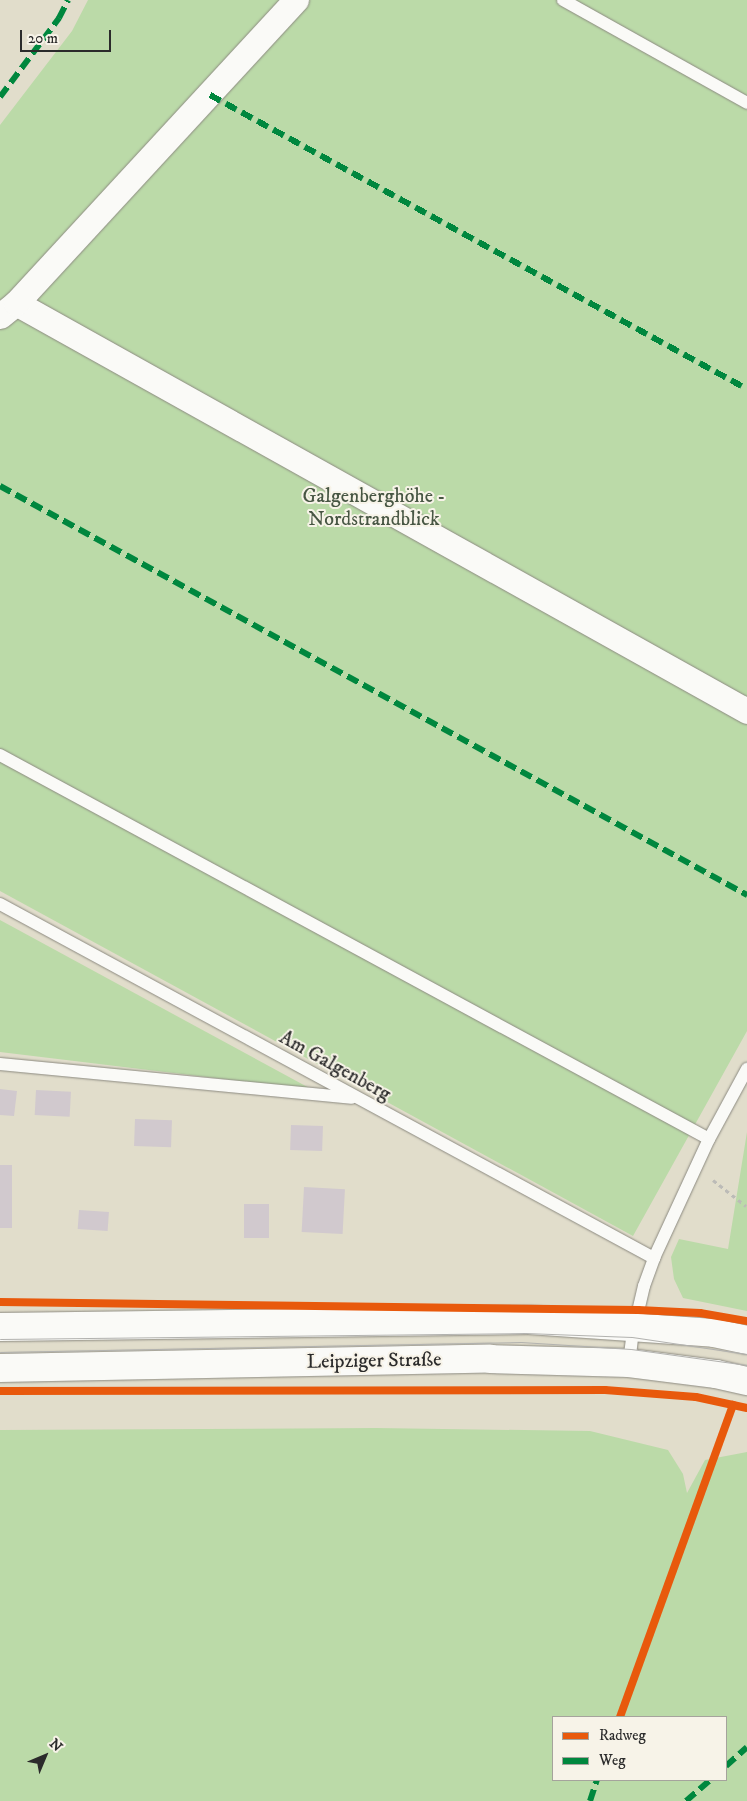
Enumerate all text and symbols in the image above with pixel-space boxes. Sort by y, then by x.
scale bar [22,20,114,52]
text: 20 m [28,29,58,48]
park label: Galgenberghöhe - Nordstrandblick [303,484,445,531]
street label: Am Galgenberg [275,1025,395,1107]
street label: Leipziger Straße [306,1348,442,1374]
legend [552,1716,727,1781]
text: Radweg [599,1726,646,1745]
north arrow [20,1731,70,1781]
text: N [45,1735,66,1756]
text: Weg [599,1751,626,1770]

